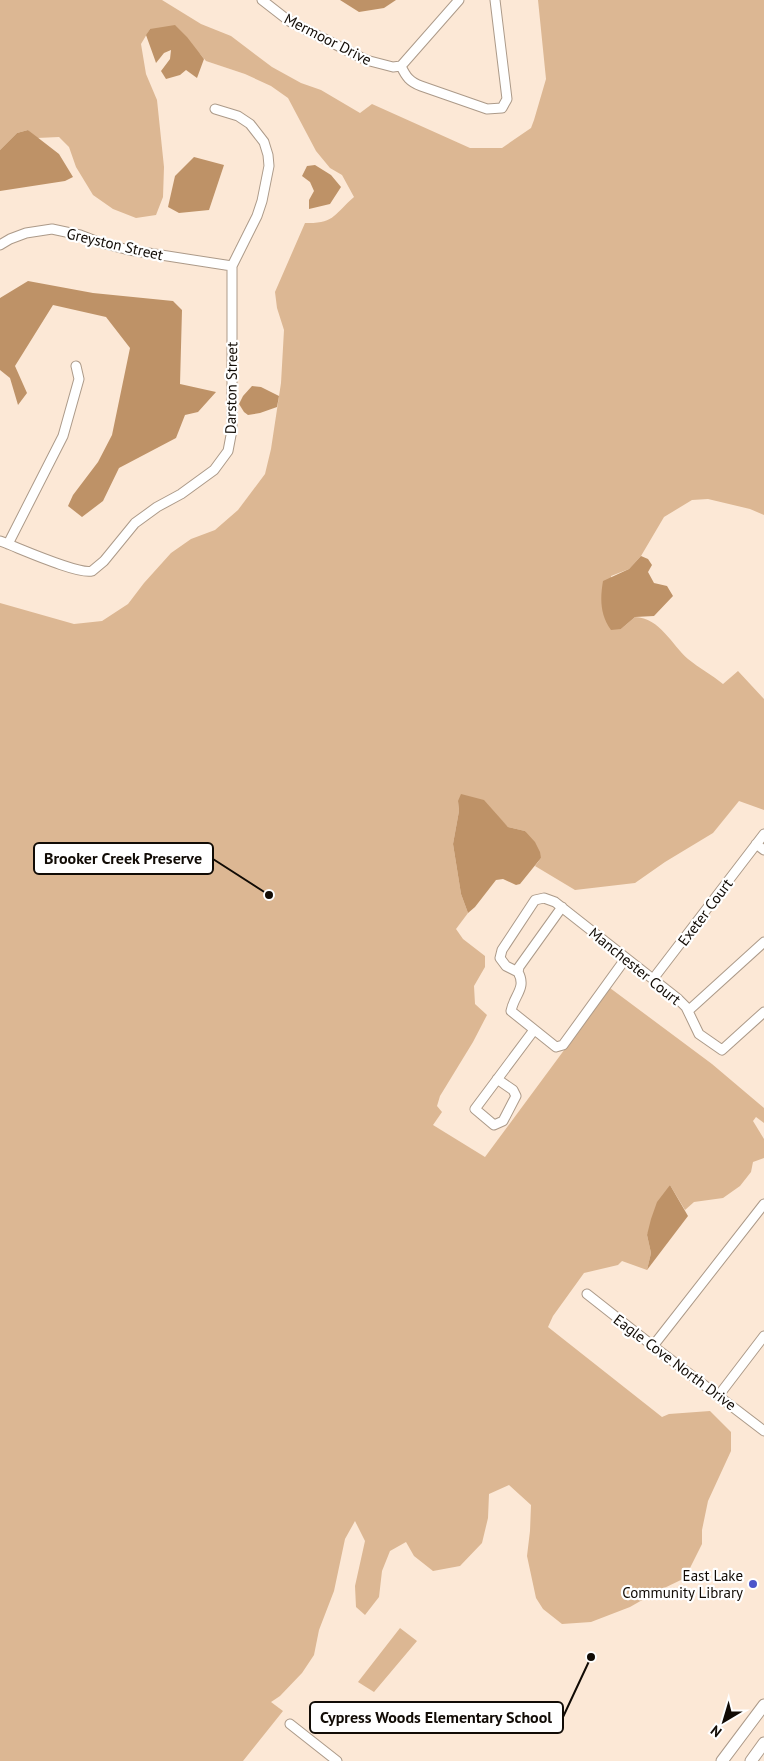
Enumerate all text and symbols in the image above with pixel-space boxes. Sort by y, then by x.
street label: Mermoor Drive [281,9,375,69]
street label: Greyston Street [65,224,165,264]
street label: Darston Street [221,342,241,434]
callout: Brooker Creek Preserve [34,843,213,874]
text: Brooker Creek Preserve [44,848,202,868]
street label: Exeter Court [673,875,737,949]
street label: Manchester Court [585,923,685,1009]
street label: Eagle Cove North Drive [610,1310,740,1414]
place label: East Lake Community Library [622,1566,743,1602]
marker: East Lake Community Library [747,1578,759,1590]
north arrow [699,1696,749,1746]
callout: Cypress Woods Elementary School [310,1702,563,1733]
text: Cypress Woods Elementary School [320,1707,552,1727]
text: N [707,1721,725,1741]

